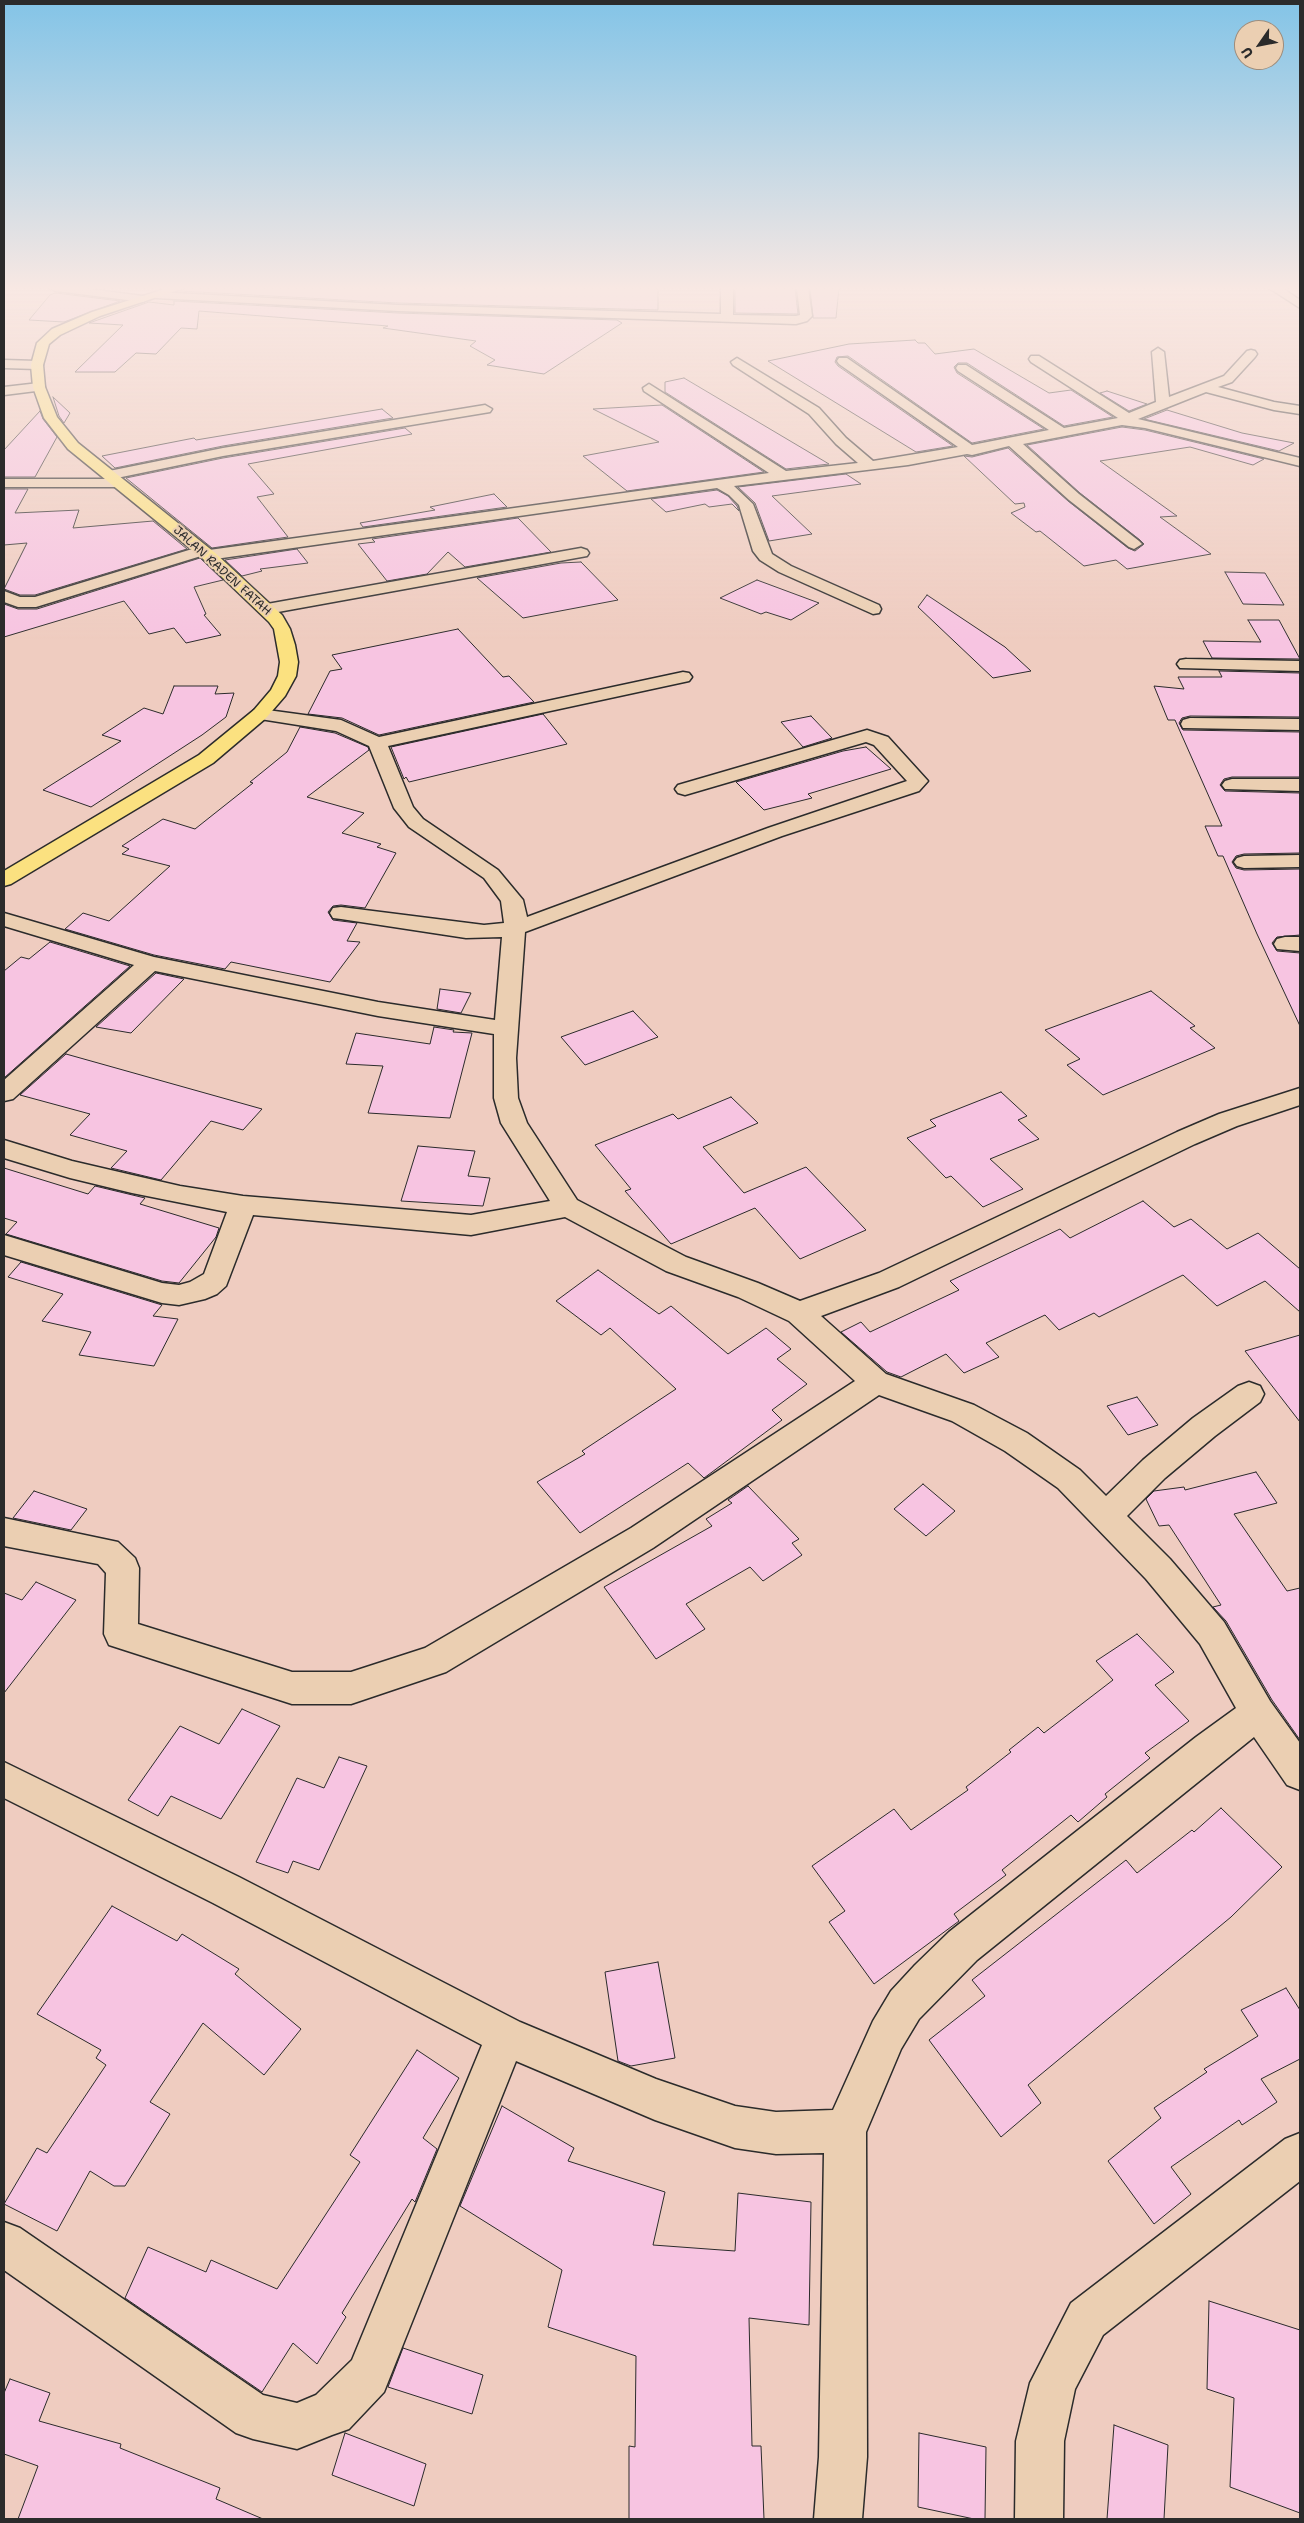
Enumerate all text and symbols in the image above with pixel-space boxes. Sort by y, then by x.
north arrow [1234,20,1284,70]
text: U [1237,44,1257,62]
street label: JALAN RADEN FATAH [170,523,274,619]

